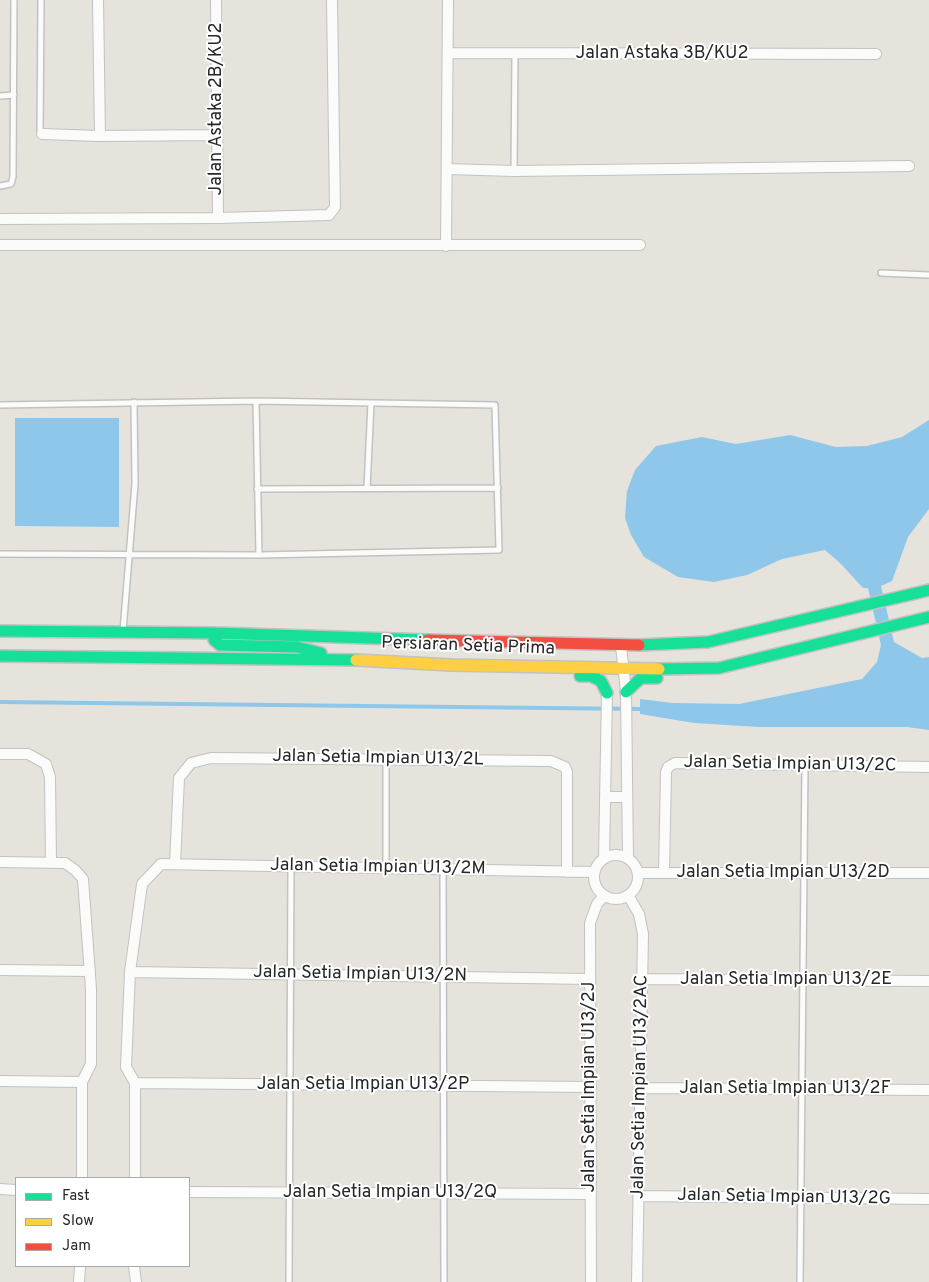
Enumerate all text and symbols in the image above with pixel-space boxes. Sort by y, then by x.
street label: Jalan Astaka 2B/KU2 [206,22,228,196]
street label: Jalan Astaka 3B/KU2 [576,43,748,65]
street label: Persiaran Setia Prima [381,633,555,661]
street label: Jalan Setia Impian U13/2L [272,746,484,772]
street label: Jalan Setia Impian U13/2C [683,752,897,778]
street label: Jalan Setia Impian U13/2M [270,855,486,881]
street label: Jalan Setia Impian U13/2D [676,862,890,884]
street label: Jalan Setia Impian U13/2N [253,962,467,988]
street label: Jalan Setia Impian U13/2E [680,969,892,991]
street label: Jalan Setia Impian U13/2AC [628,975,654,1199]
street label: Jalan Setia Impian U13/2J [579,981,601,1193]
street label: Jalan Setia Impian U13/2P [257,1074,469,1096]
street label: Jalan Setia Impian U13/2F [679,1078,891,1100]
legend [15,1177,190,1267]
street label: Jalan Setia Impian U13/2Q [283,1182,497,1204]
street label: Jalan Setia Impian U13/2G [677,1185,891,1211]
text: Fast [62,1187,90,1206]
text: Slow [62,1212,94,1231]
text: Jam [62,1237,91,1256]

